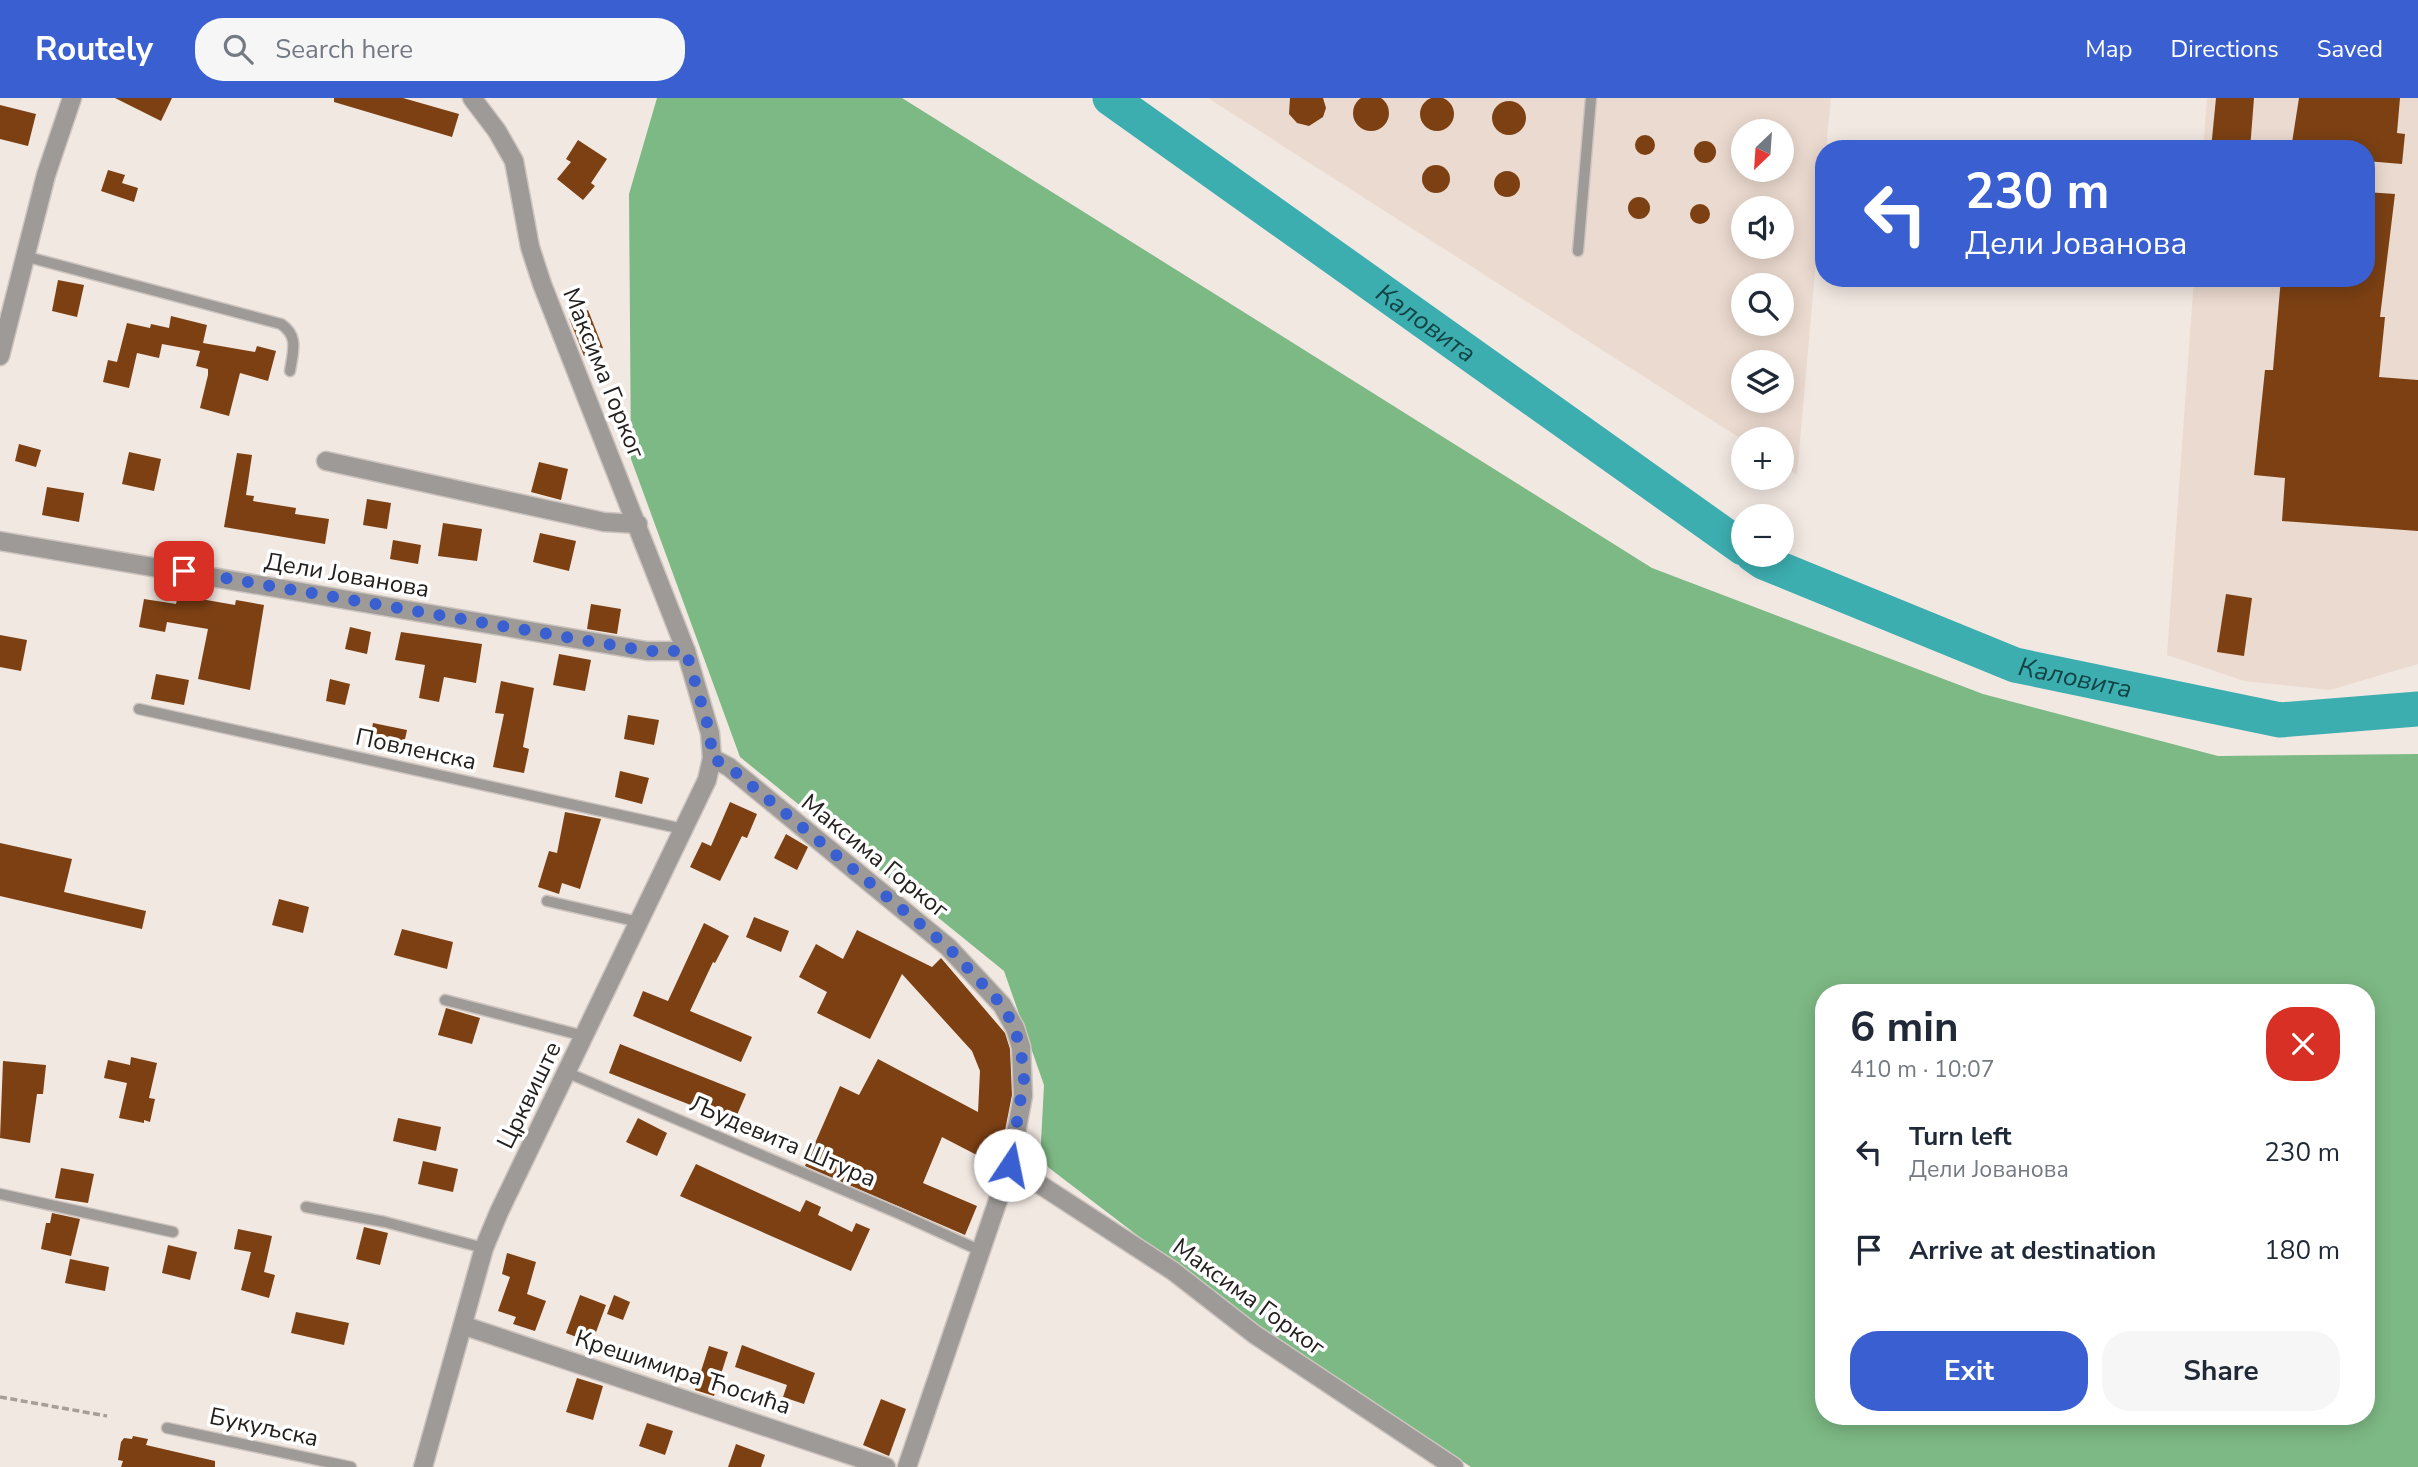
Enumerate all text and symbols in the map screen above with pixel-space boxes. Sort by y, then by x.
search box [195,18,685,81]
text: Routely [35,27,153,72]
icon: search [219,30,257,68]
text: Search here [275,32,413,67]
text: Map [2085,33,2132,65]
text: Directions [2170,33,2279,65]
text: Saved [2317,33,2383,65]
north arrow [1731,119,1794,182]
map controls [1731,119,1794,567]
text: 230 m [1965,158,2109,225]
icon: left [1850,168,1941,259]
button: sound [1731,196,1794,259]
text: Дели Јованова [1965,222,2187,265]
button: search [1731,273,1794,336]
water label: Каловита [1369,275,1483,370]
street label: Максима Горког [555,283,653,463]
button: layers [1731,350,1794,413]
button: + [1731,427,1794,490]
button: − [1731,504,1794,567]
pin [154,541,214,601]
street label: Дели Јованова [262,545,432,605]
icon: arrive [165,552,203,590]
water label: Каловита [2015,649,2135,706]
street label: Повленска [353,721,479,777]
street label: Максима Горког [795,787,956,926]
text: 6 min [1850,999,1959,1056]
button: close [2266,1007,2340,1081]
street label: Црквиште [489,1036,569,1154]
text: 410 m · 10:07 [1850,1054,1995,1085]
street label: Људевита Штура [685,1087,881,1195]
text: Turn left [1909,1119,2012,1154]
position arrow [973,1128,1047,1202]
icon: left [1850,1133,1888,1171]
text: 230 m [2264,1135,2340,1170]
text: Дели Јованова [1909,1154,2069,1185]
street label: Максима Горког [1166,1231,1332,1363]
icon: arrive [1850,1231,1888,1269]
text: Arrive at destination [1909,1233,2156,1268]
text: 180 m [2264,1233,2340,1268]
street label: Крешимира Ћосића [571,1322,795,1422]
button: Exit [1850,1331,2088,1411]
button: Share [2102,1331,2340,1411]
street label: Букуљска [207,1400,321,1454]

